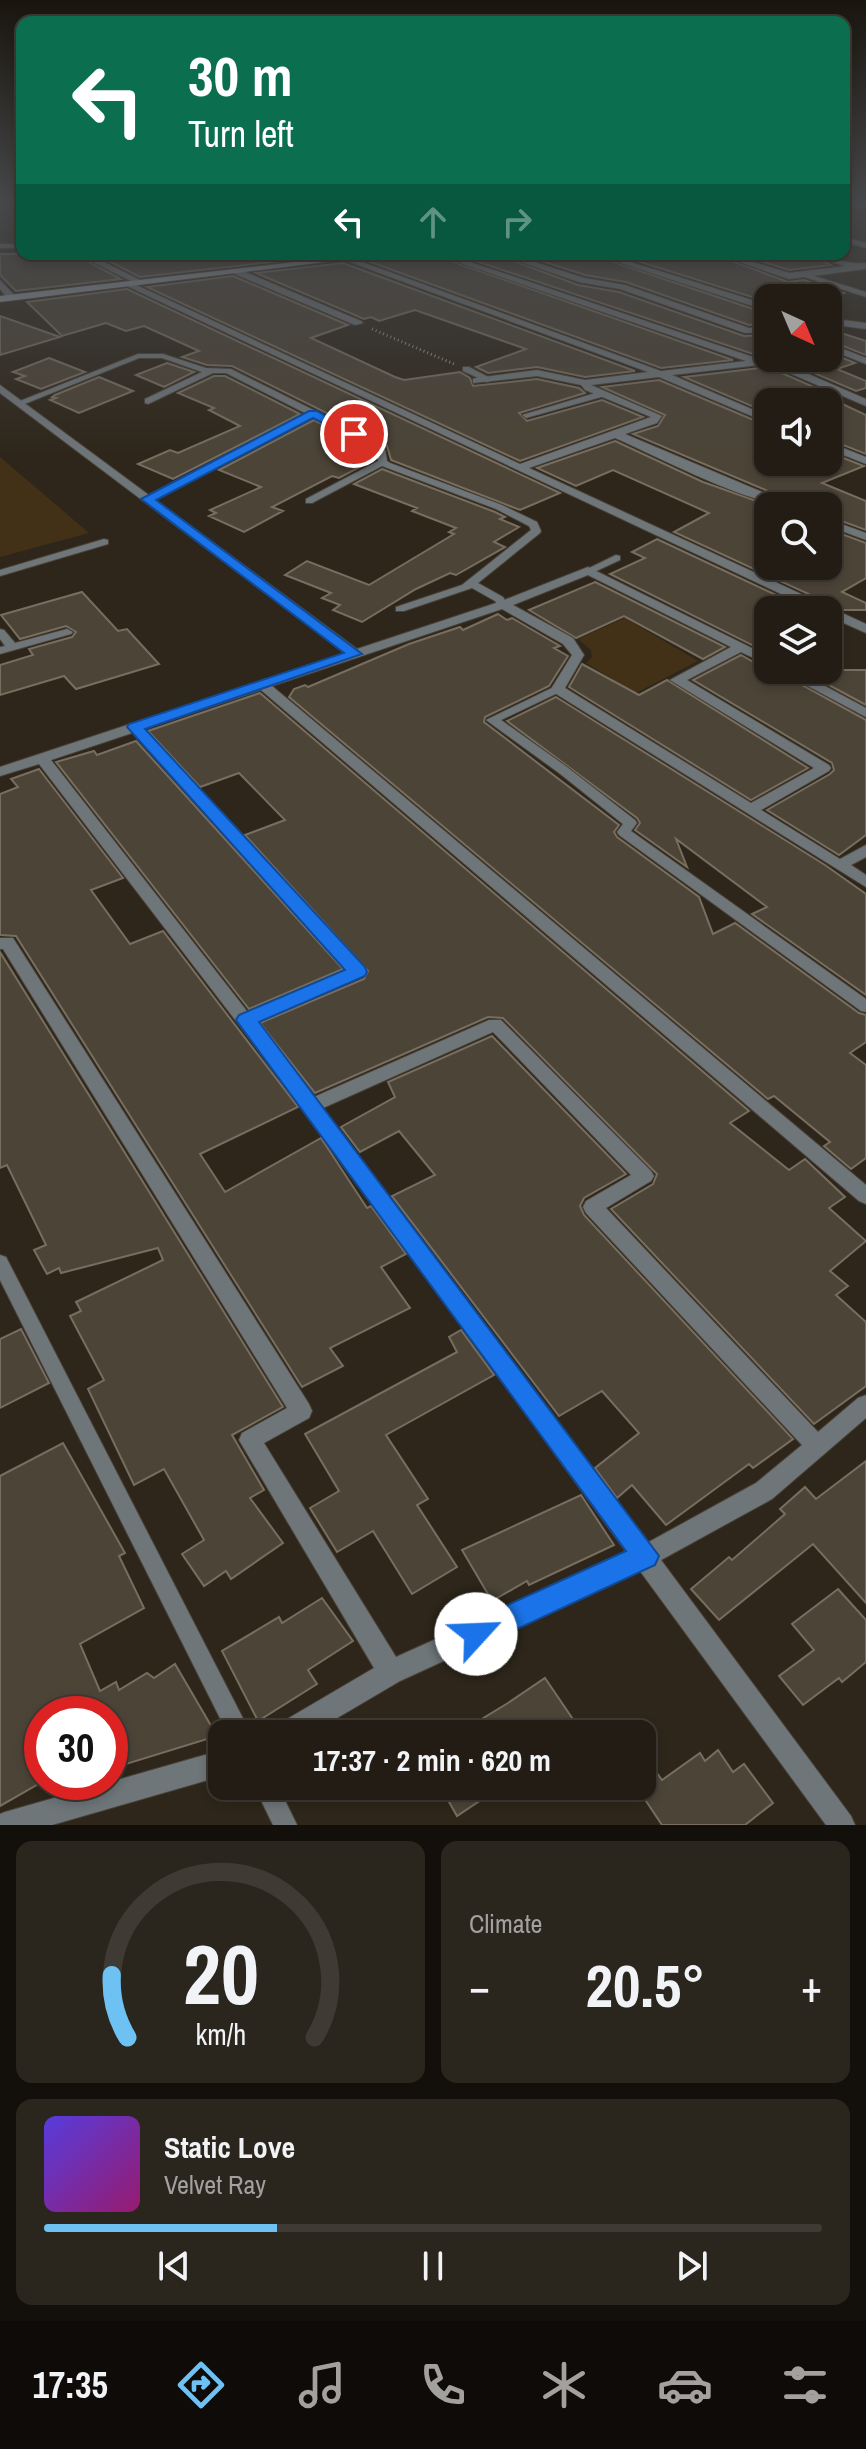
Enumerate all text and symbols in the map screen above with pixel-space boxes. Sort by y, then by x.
text: 30 m [188,38,293,113]
icon: left [56,48,160,152]
text: Turn left [188,110,294,158]
icon: left [327,200,371,244]
icon: ahead [411,200,455,244]
icon: right [495,200,539,244]
north arrow [754,284,842,372]
map controls [754,284,842,684]
button: sound [754,388,842,476]
pin [320,400,388,468]
icon: arrive [332,412,376,456]
button: search [754,492,842,580]
button: layers [754,596,842,684]
position arrow [434,1592,518,1676]
speed limit sign: 30 [24,1696,128,1800]
text: 17:37 · 2 min · 620 m [313,1740,551,1780]
text: Climate [469,1906,542,1941]
text: 20 [183,1918,258,2030]
text: 20.5° [586,1945,705,2026]
text: − [469,1956,490,2016]
text: + [801,1956,822,2016]
text: km/h [195,2015,246,2054]
text: Static Love [164,2127,295,2167]
text: Velvet Ray [164,2167,266,2202]
icon: previous [152,2244,196,2288]
icon: pause [411,2244,455,2288]
icon: next [670,2244,714,2288]
icon: directions [173,2357,229,2413]
icon: music [294,2357,350,2413]
icon: phone [415,2357,471,2413]
icon: climate [536,2357,592,2413]
icon: car [657,2357,713,2413]
icon: filters [777,2357,833,2413]
text: 17:35 [32,2361,108,2409]

